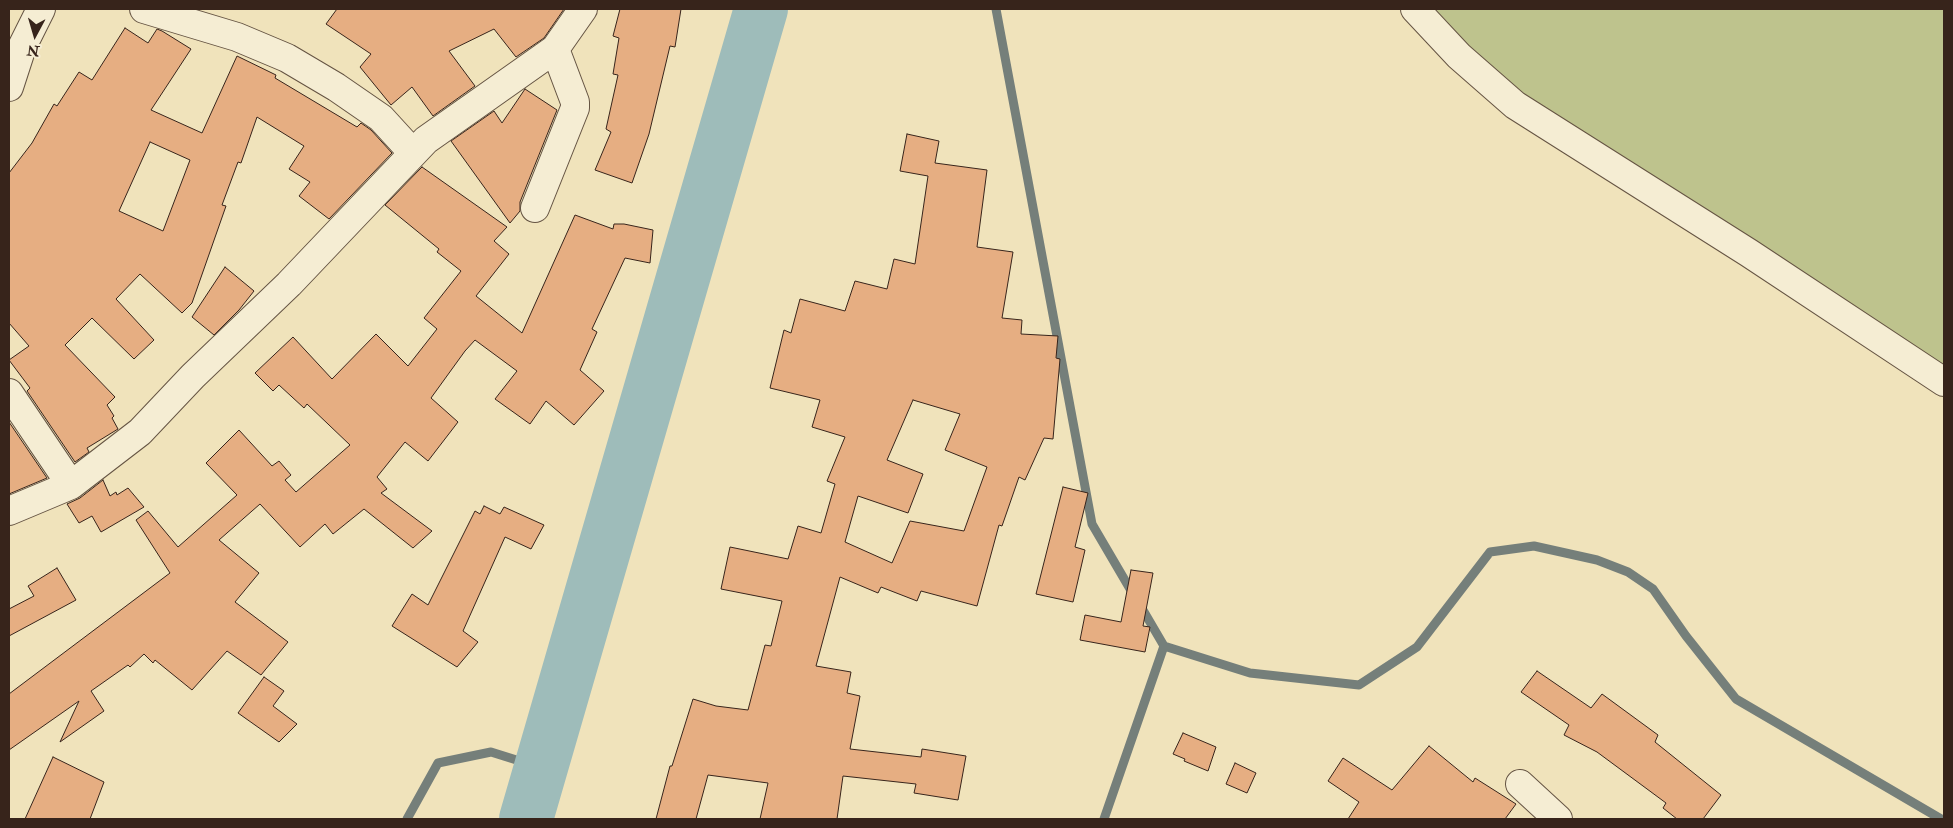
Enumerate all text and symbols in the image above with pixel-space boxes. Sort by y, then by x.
north arrow [10,10,60,60]
text: N [26,41,41,60]

